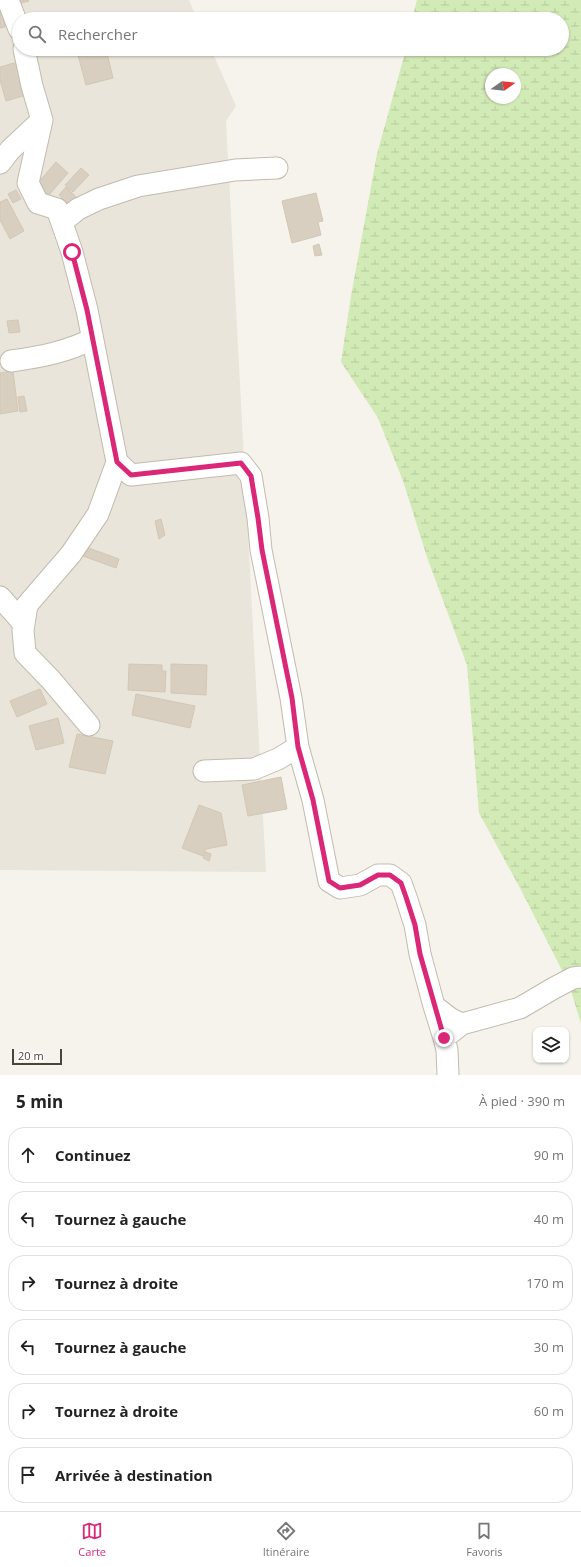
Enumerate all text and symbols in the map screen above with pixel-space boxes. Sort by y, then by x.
search box [12,12,569,56]
icon: search [26,23,48,45]
text: Rechercher [58,24,138,44]
north arrow [485,68,521,104]
route start [63,243,81,261]
map controls [533,1027,569,1063]
button: layers [533,1027,569,1063]
route end [435,1029,453,1047]
scale bar [12,1047,62,1066]
text: 20 m [18,1048,44,1063]
text: 5 min [16,1090,63,1113]
text: À pied · 390 m [479,1092,565,1110]
icon: ahead [17,1144,39,1166]
text: Continuez [55,1145,131,1165]
text: 90 m [534,1146,564,1164]
icon: left [17,1208,39,1230]
text: Tournez à gauche [55,1209,186,1229]
text: 40 m [534,1210,564,1228]
icon: right [17,1272,39,1294]
text: Tournez à droite [55,1273,178,1293]
text: 170 m [526,1274,564,1292]
icon: left [17,1336,39,1358]
text: Tournez à gauche [55,1337,186,1357]
text: 30 m [534,1338,564,1356]
icon: right [17,1400,39,1422]
text: Tournez à droite [55,1401,178,1421]
text: 60 m [534,1402,564,1420]
icon: arrive [17,1464,39,1486]
text: Arrivée à destination [55,1465,213,1485]
tab: Carte [78,1520,106,1559]
tab: Itinéraire [263,1520,309,1559]
tab: Favoris [466,1520,503,1559]

